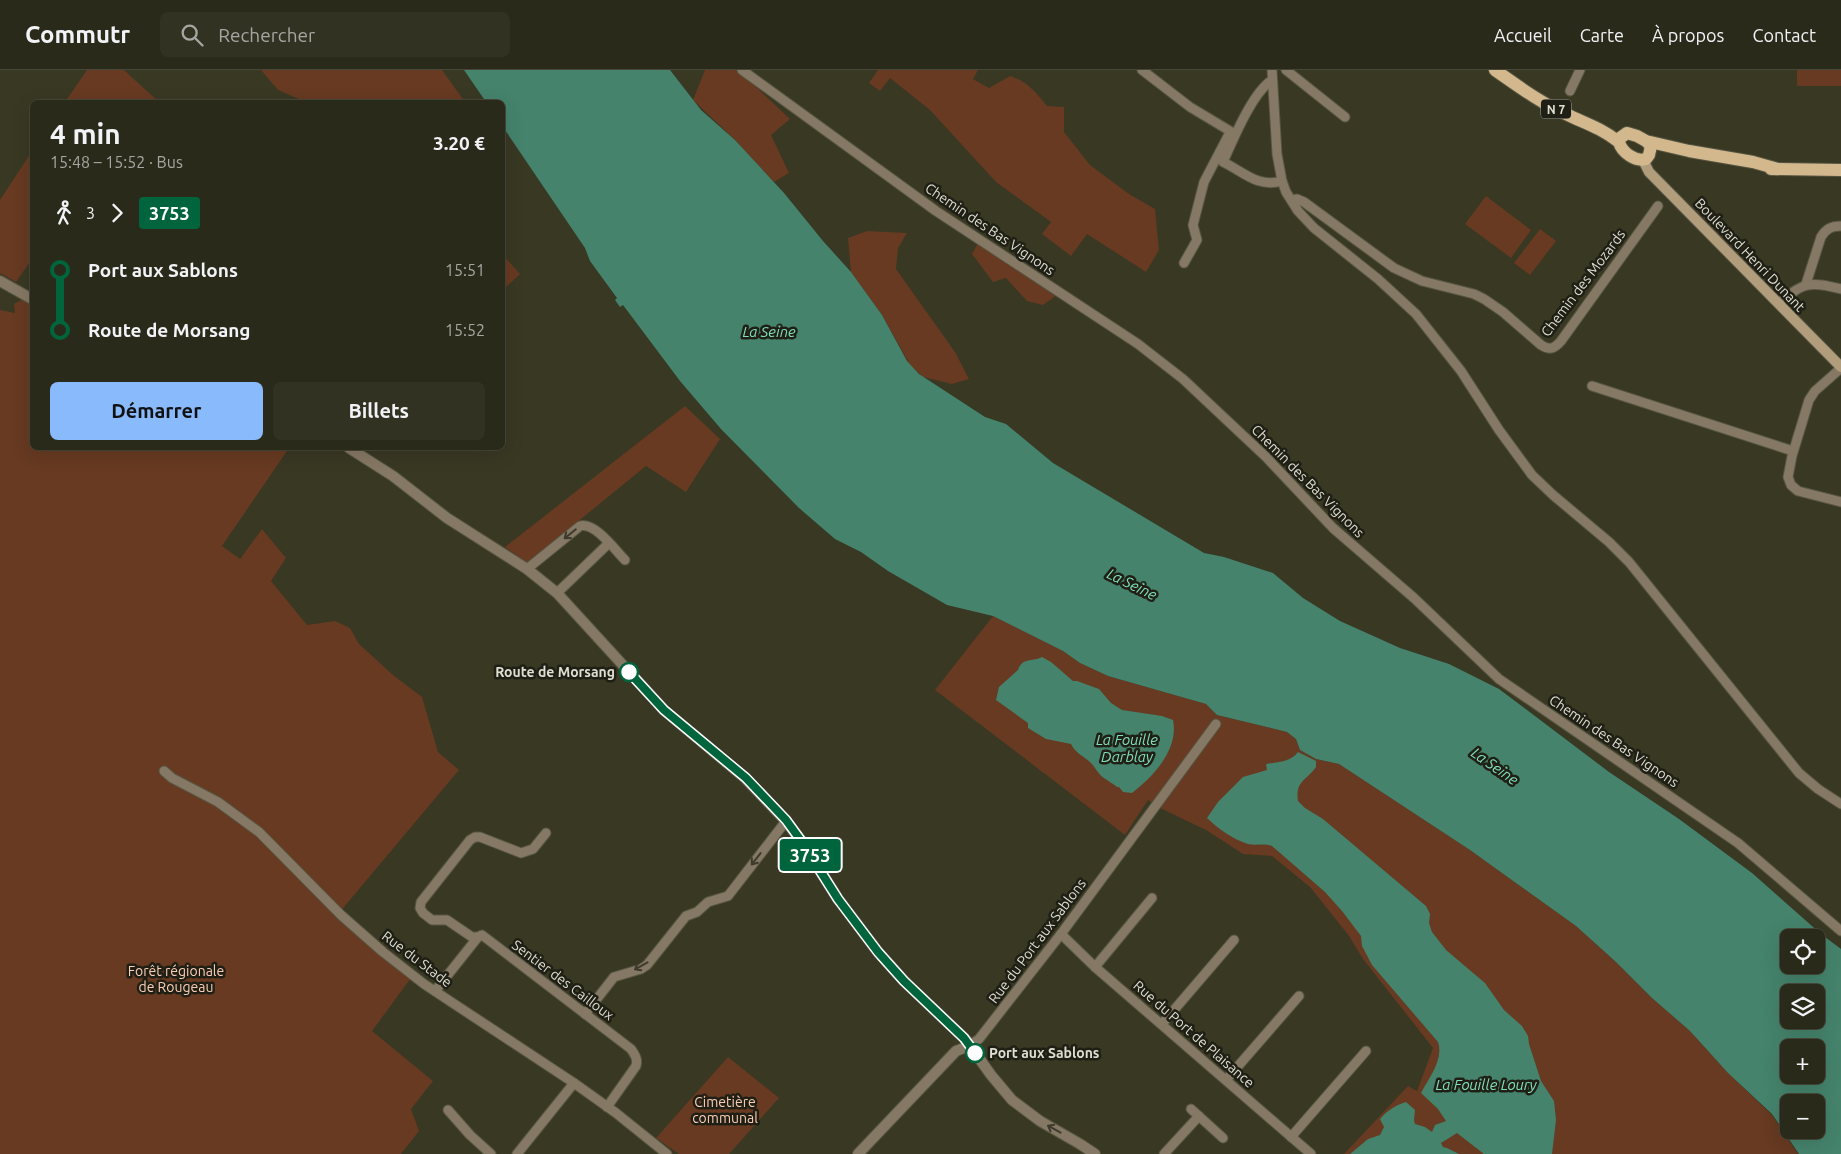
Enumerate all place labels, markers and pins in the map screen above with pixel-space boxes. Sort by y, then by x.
marker: Route de Morsang [619,662,639,682]
place label: Route de Morsang [495,664,615,680]
marker: Port aux Sablons [965,1043,985,1063]
place label: Port aux Sablons [989,1045,1100,1061]

